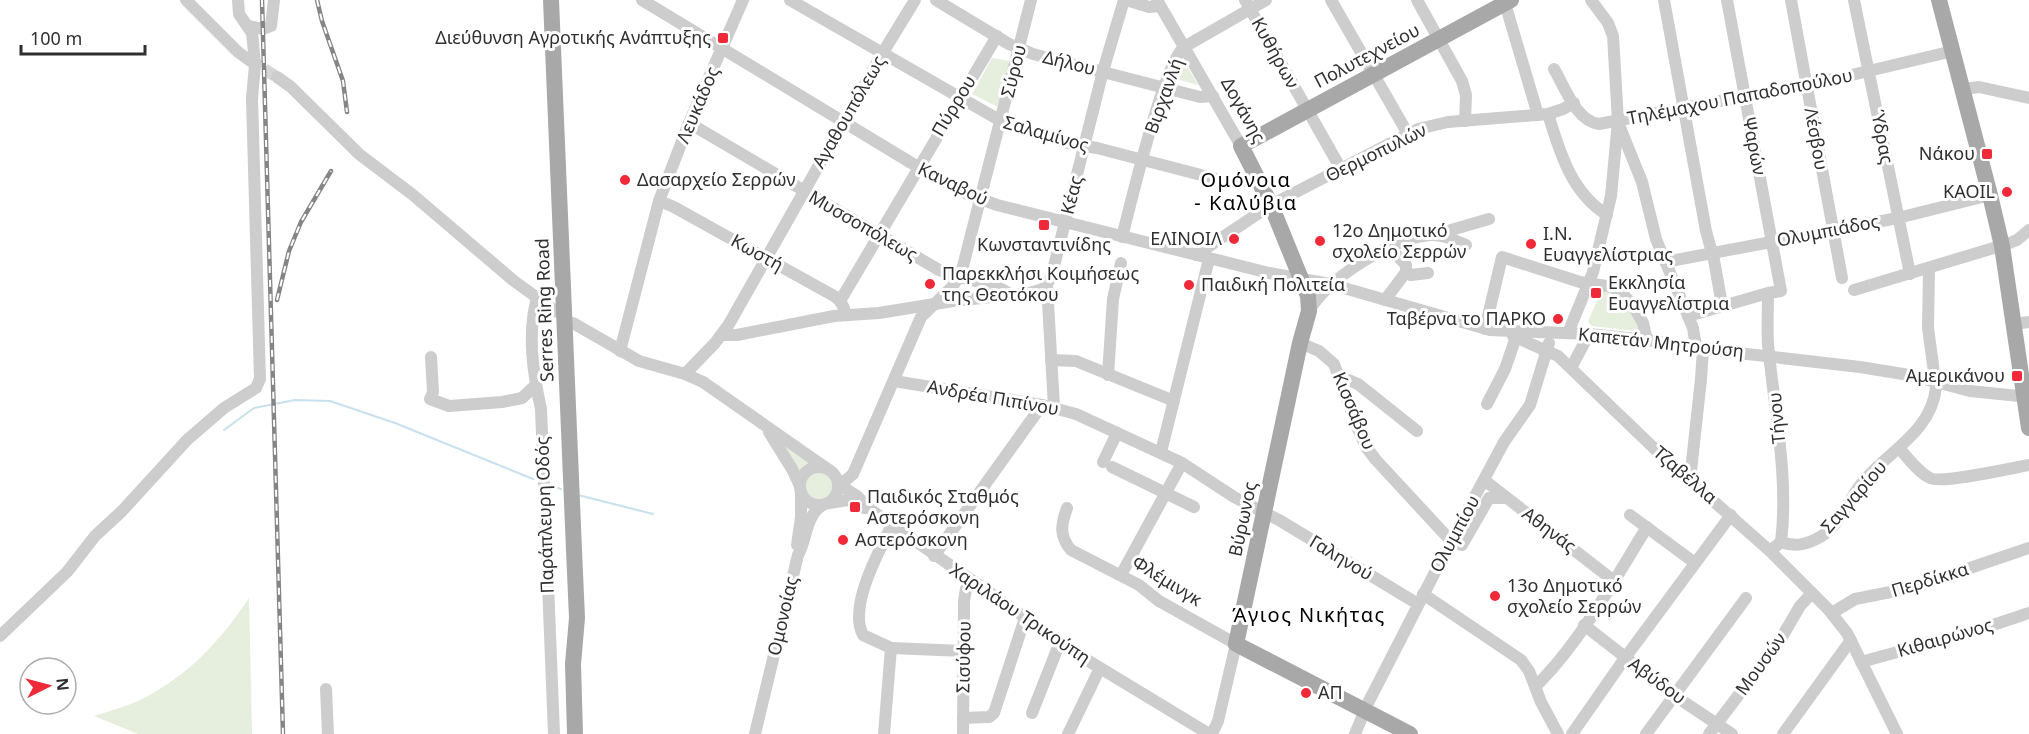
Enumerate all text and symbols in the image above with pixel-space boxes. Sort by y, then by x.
street label: Κυθήρων [1247,13,1305,92]
street label: Πολυτεχνείου [1310,17,1423,93]
scale bar [21,18,146,56]
place label: Διεύθυνση Αγροτικής Ανάπτυξης [435,25,711,49]
text: 100 m [30,26,82,50]
marker: Διεύθυνση Αγροτικής Ανάπτυξης [716,31,730,45]
street label: Σύρου [995,42,1031,100]
street label: Δήλου [1040,44,1098,80]
street label: Αγαθουπόλεως [806,50,890,172]
street label: Βιρχανλή [1138,55,1188,137]
street label: Λευκάδος [670,62,724,147]
street label: Τηλέμαχου Παπαδοπούλου [1625,62,1854,130]
street label: Πύρρου [926,71,981,140]
street label: Δογάνης [1216,73,1272,147]
street label: Λέσβου [1800,106,1834,172]
street label: Ύδρας [1866,108,1900,166]
street label: Σαλαμίνος [1001,109,1092,157]
street label: Ψαρών [1738,114,1772,177]
street label: Θερμοπυλών [1321,117,1430,187]
place label: Νάκου [1919,141,1975,165]
marker: Νάκου [1980,147,1994,161]
street label: Καναβού [914,156,993,210]
district label: Ομόνοια - Καλύβια [1194,166,1298,216]
place label: Δασαρχείο Σερρών [637,167,796,191]
marker: Δασαρχείο Σερρών [618,173,632,187]
street label: Κέας [1055,173,1087,217]
place label: KAOIL [1943,179,1995,203]
street label: Μυσσοπόλεως [805,184,923,266]
marker: KAOIL [2000,185,2014,199]
street label: Ολυμπιάδος [1775,208,1881,252]
marker: Κωνσταντινίδης [1037,218,1051,232]
place label: 12ο Δημοτικό σχολείο Σερρών [1332,218,1466,263]
place label: Ι.Ν. Ευαγγελίστριας [1543,221,1673,266]
place label: ΕΛΙΝΟΙΛ [1150,226,1222,250]
street label: Κωστή [727,228,788,276]
place label: Κωνσταντινίδης [977,232,1111,256]
marker: ΕΛΙΝΟΙΛ [1227,232,1241,246]
marker: 12ο Δημοτικό σχολείο Σερρών [1313,234,1327,248]
marker: Ι.Ν. Ευαγγελίστριας [1524,237,1538,251]
street label: Serres Ring Road [529,238,559,382]
place label: Παρεκκλήσι Κοιμήσεως της Θεοτόκου [942,261,1139,306]
place label: Εκκλησία Ευαγγελίστρια [1608,270,1729,315]
place label: Παιδική Πολιτεία [1201,272,1345,296]
marker: Παρεκκλήσι Κοιμήσεως της Θεοτόκου [923,277,937,291]
marker: Παιδική Πολιτεία [1182,278,1196,292]
marker: Εκκλησία Ευαγγελίστρια [1589,286,1603,300]
place label: Ταβέρνα το ΠΑΡΚΟ [1387,306,1546,330]
marker: Ταβέρνα το ΠΑΡΚΟ [1551,312,1565,326]
street label: Καπετάν Μητρούση [1577,321,1745,363]
place label: Αμερικάνου [1906,363,2005,387]
street label: Κισσάβου [1328,368,1382,453]
marker: Αμερικάνου [2010,369,2024,383]
street label: Ανδρέα Πιπίνου [926,374,1061,420]
street label: Τήνου [1762,391,1790,445]
street label: Παράπλευρη Οδός [529,436,559,594]
street label: Τζαβέλλα [1649,440,1723,509]
street label: Σαγγαρίου [1815,455,1892,538]
street label: Βύρωνος [1222,479,1262,558]
place label: Παιδικός Σταθμός Αστερόσκονη [867,484,1019,529]
street label: Ολυμπίου [1424,491,1484,576]
marker: Παιδικός Σταθμός Αστερόσκονη [848,500,862,514]
street label: Αθηνάς [1518,501,1582,558]
place label: Αστερόσκονη [855,527,968,551]
street label: Γαληνού [1305,529,1378,585]
marker: Αστερόσκονη [836,533,850,547]
street label: Φλέμινγκ [1128,549,1207,611]
street label: Περδίκκα [1888,556,1971,602]
street label: Χαριλάου Τρικούπη [946,557,1096,669]
street label: Ομονοίας [761,573,803,658]
place label: 13ο Δημοτικό σχολείο Σερρών [1507,573,1641,618]
marker: 13ο Δημοτικό σχολείο Σερρών [1488,589,1502,603]
district label: Άγιος Νικήτας [1232,601,1386,628]
street label: Κιθαιρώνος [1894,612,1995,662]
street label: Σισύφου [950,621,976,693]
street label: Μουσών [1729,627,1791,700]
street label: Αβύδου [1624,651,1691,709]
north arrow [18,656,78,716]
text: N [51,677,75,692]
place label: ΑΠ [1318,680,1343,704]
marker: ΑΠ [1299,686,1313,700]

